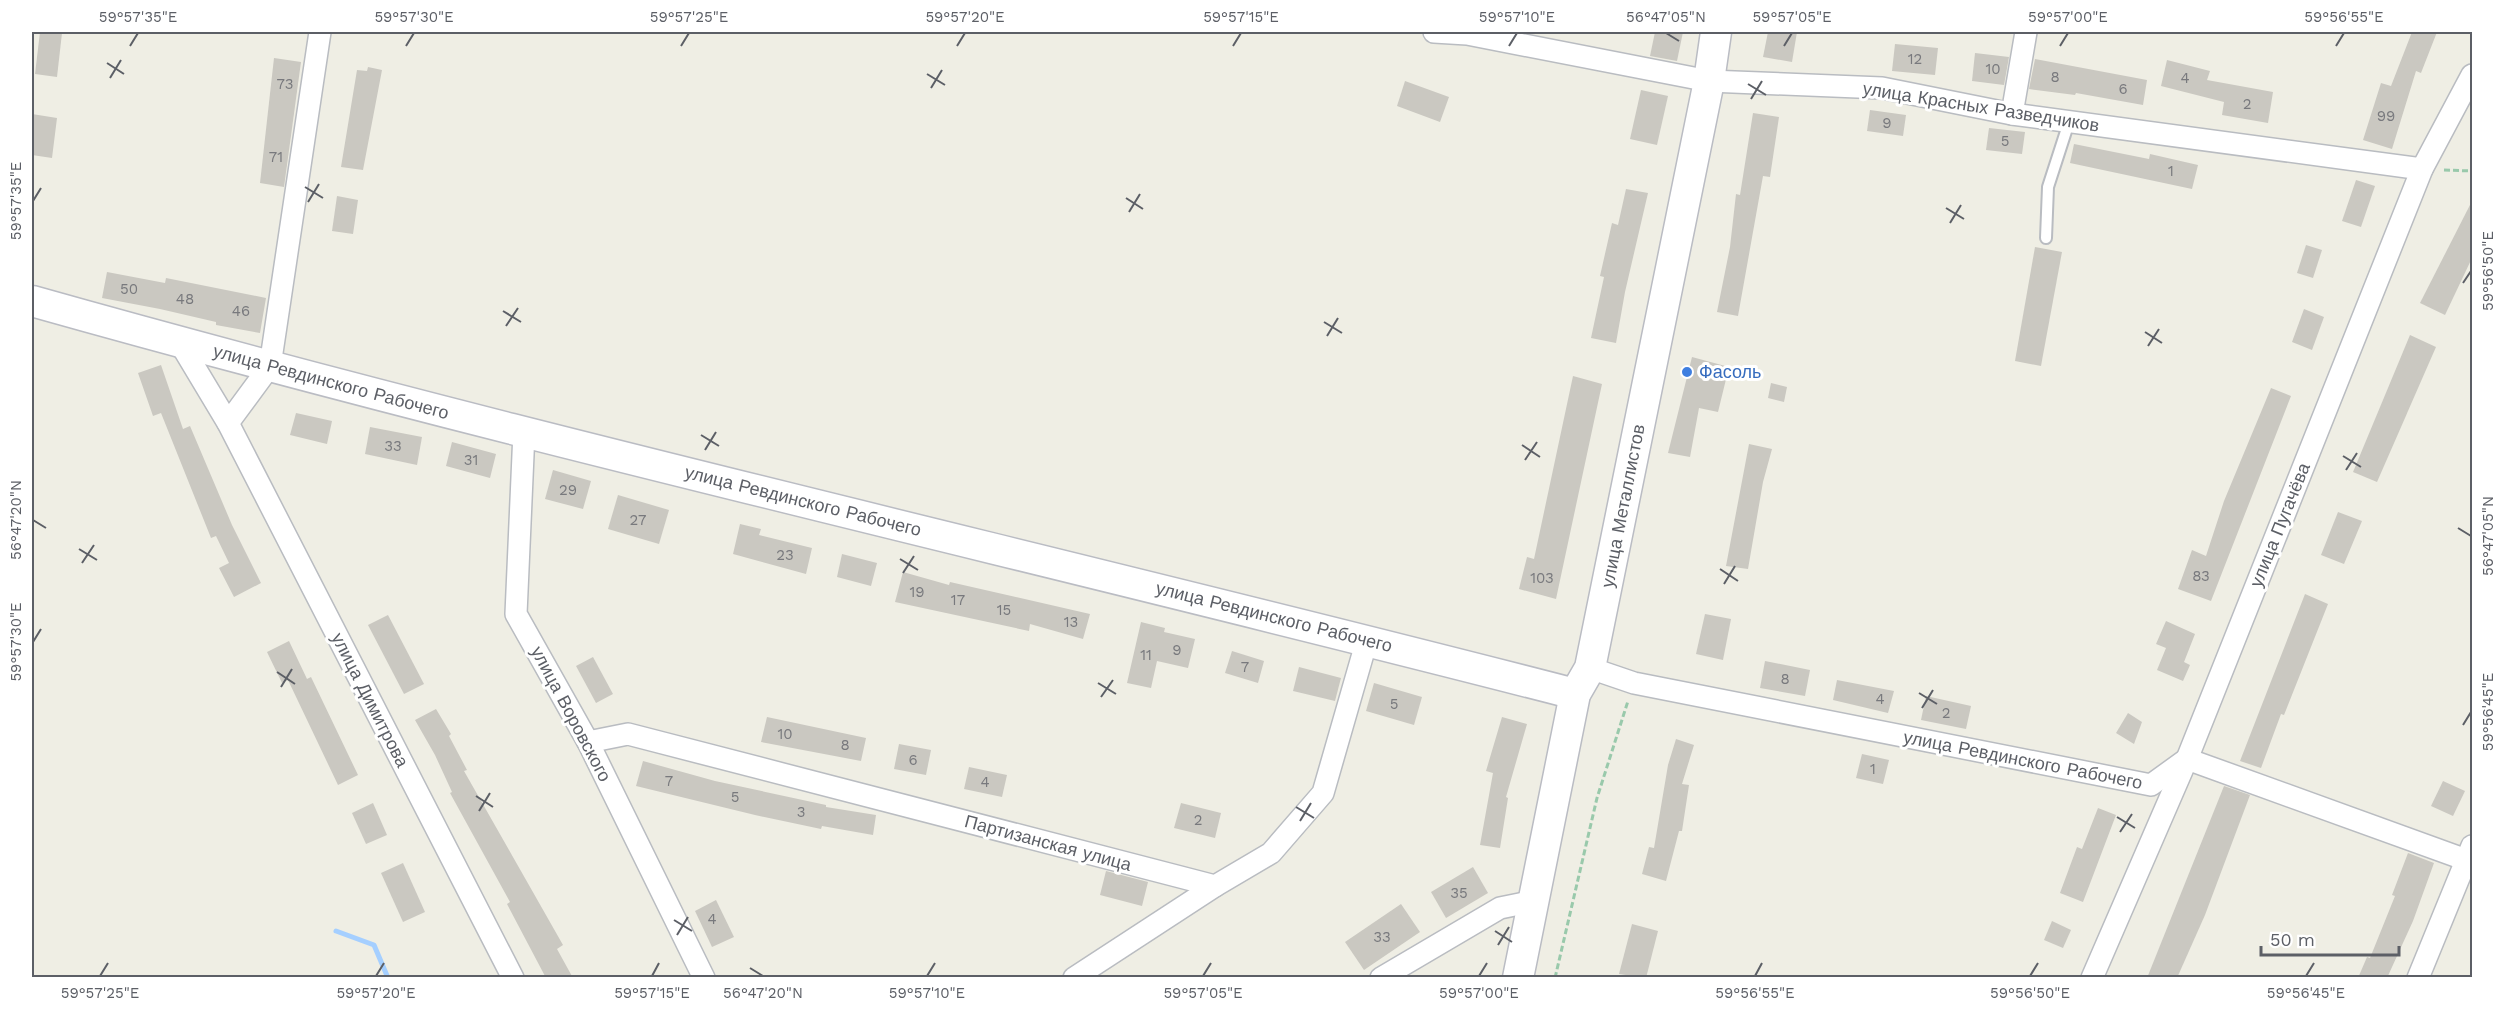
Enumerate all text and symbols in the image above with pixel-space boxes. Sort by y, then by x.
text: 59°57'35"E [99,8,177,26]
text: 59°57'30"E [374,8,454,26]
text: 59°57'25"E [650,8,728,26]
text: 59°57'20"E [925,8,1005,26]
text: 59°57'15"E [1203,8,1279,26]
text: 59°57'10"E [1479,8,1555,26]
text: 56°47'05"N [1626,8,1706,26]
text: 59°57'05"E [1752,8,1832,26]
text: 59°57'00"E [2028,8,2108,26]
text: 59°56'55"E [2304,8,2384,26]
house number: 12 [1908,50,1922,68]
house number: 10 [1985,60,2001,78]
house number: 8 [2050,68,2060,86]
house number: 4 [2180,69,2190,87]
house number: 73 [276,75,294,93]
street label: улица Красных Разведчиков [1861,77,2101,136]
house number: 6 [2118,80,2128,98]
house number: 2 [2243,95,2251,113]
house number: 99 [2377,107,2395,125]
house number: 9 [1882,114,1892,132]
house number: 5 [2001,132,2009,150]
house number: 71 [269,148,283,166]
text: 59°57'35"E [7,162,25,240]
house number: 1 [2168,162,2174,180]
text: 59°56'50"E [2479,231,2497,311]
house number: 50 [120,280,138,298]
house number: 48 [176,290,194,308]
house number: 46 [232,302,250,320]
street label: улица Ревдинского Рабочего [211,340,451,423]
place label: Фасоль [1699,361,1761,382]
marker: Фасоль [1680,365,1694,379]
street label: улица Металлистов [1596,422,1649,589]
house number: 33 [384,437,402,455]
house number: 31 [464,451,478,469]
street label: улица Пугачёва [2245,459,2314,590]
street label: улица Ревдинского Рабочего [683,461,924,540]
text: 56°47'20"N [7,480,25,560]
house number: 29 [559,481,577,499]
text: 56°47'05"N [2479,496,2497,576]
house number: 27 [630,511,646,529]
house number: 23 [776,546,794,564]
house number: 83 [2192,567,2210,585]
house number: 103 [1530,569,1554,587]
street label: улица Ревдинского Рабочего [1154,577,1395,656]
house number: 19 [909,583,925,601]
house number: 17 [951,591,965,609]
house number: 15 [997,601,1011,619]
text: 59°57'30"E [7,602,25,682]
house number: 13 [1064,613,1078,631]
street label: улица Димитрова [328,629,414,771]
house number: 9 [1172,641,1182,659]
street label: улица Воровского [527,642,616,785]
house number: 11 [1140,646,1152,664]
house number: 7 [1241,658,1249,676]
house number: 8 [1780,670,1790,688]
text: 59°56'45"E [2479,673,2497,751]
house number: 4 [1875,690,1885,708]
house number: 5 [1390,695,1398,713]
house number: 2 [1942,704,1950,722]
house number: 10 [777,725,793,743]
street label: улица Ревдинского Рабочего [1902,726,2144,793]
house number: 8 [840,736,850,754]
house number: 6 [908,751,918,769]
house number: 1 [1870,760,1876,778]
house number: 7 [665,772,673,790]
house number: 4 [980,773,990,791]
house number: 5 [731,788,739,806]
house number: 3 [797,803,805,821]
street label: Партизанская улица [962,810,1135,875]
house number: 2 [1194,811,1202,829]
house number: 35 [1450,884,1468,902]
house number: 4 [707,910,717,928]
scale bar [2261,919,2399,957]
house number: 33 [1373,928,1391,946]
text: 50 m [2270,929,2315,950]
text: 59°57'25"E [61,984,139,1002]
text: 59°57'20"E [336,984,416,1002]
text: 59°57'15"E [614,984,690,1002]
text: 56°47'20"N [723,984,803,1002]
text: 59°57'10"E [889,984,965,1002]
text: 59°57'05"E [1163,984,1243,1002]
text: 59°57'00"E [1439,984,1519,1002]
text: 59°56'55"E [1715,984,1795,1002]
text: 59°56'50"E [1990,984,2070,1002]
text: 59°56'45"E [2267,984,2345,1002]

